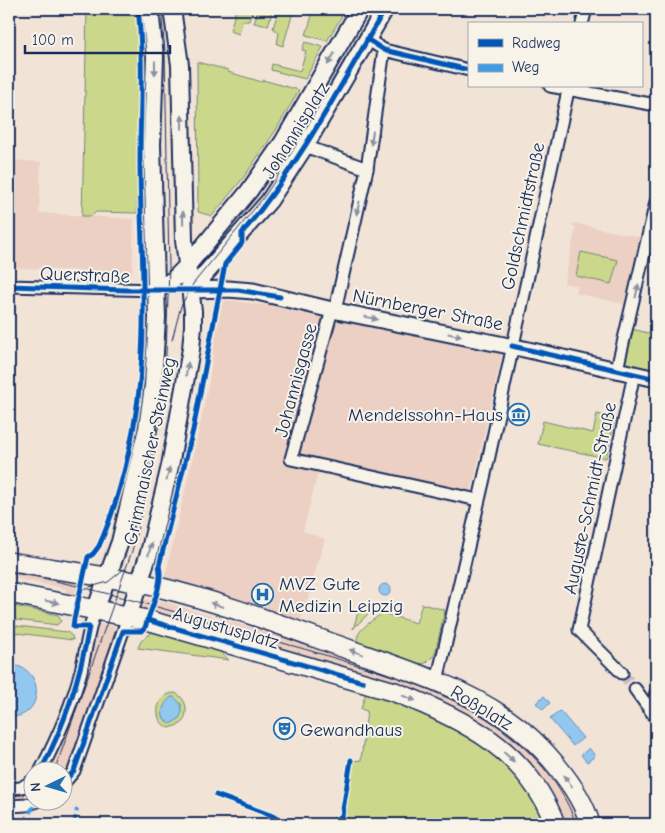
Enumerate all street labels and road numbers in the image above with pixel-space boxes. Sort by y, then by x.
street label: Johannisplatz [257,78,334,183]
street label: Goldschmidtstraße [497,140,549,292]
street label: Querstraße [40,262,130,288]
street label: Nürnberger Straße [351,285,505,335]
street label: Johannisgasse [270,321,322,440]
street label: Grimmaischer Steinweg [119,355,181,547]
street label: Auguste-Schmidt-Straße [559,400,621,596]
street label: Augustusplatz [170,602,281,654]
street label: Roßplatz [446,681,517,735]

